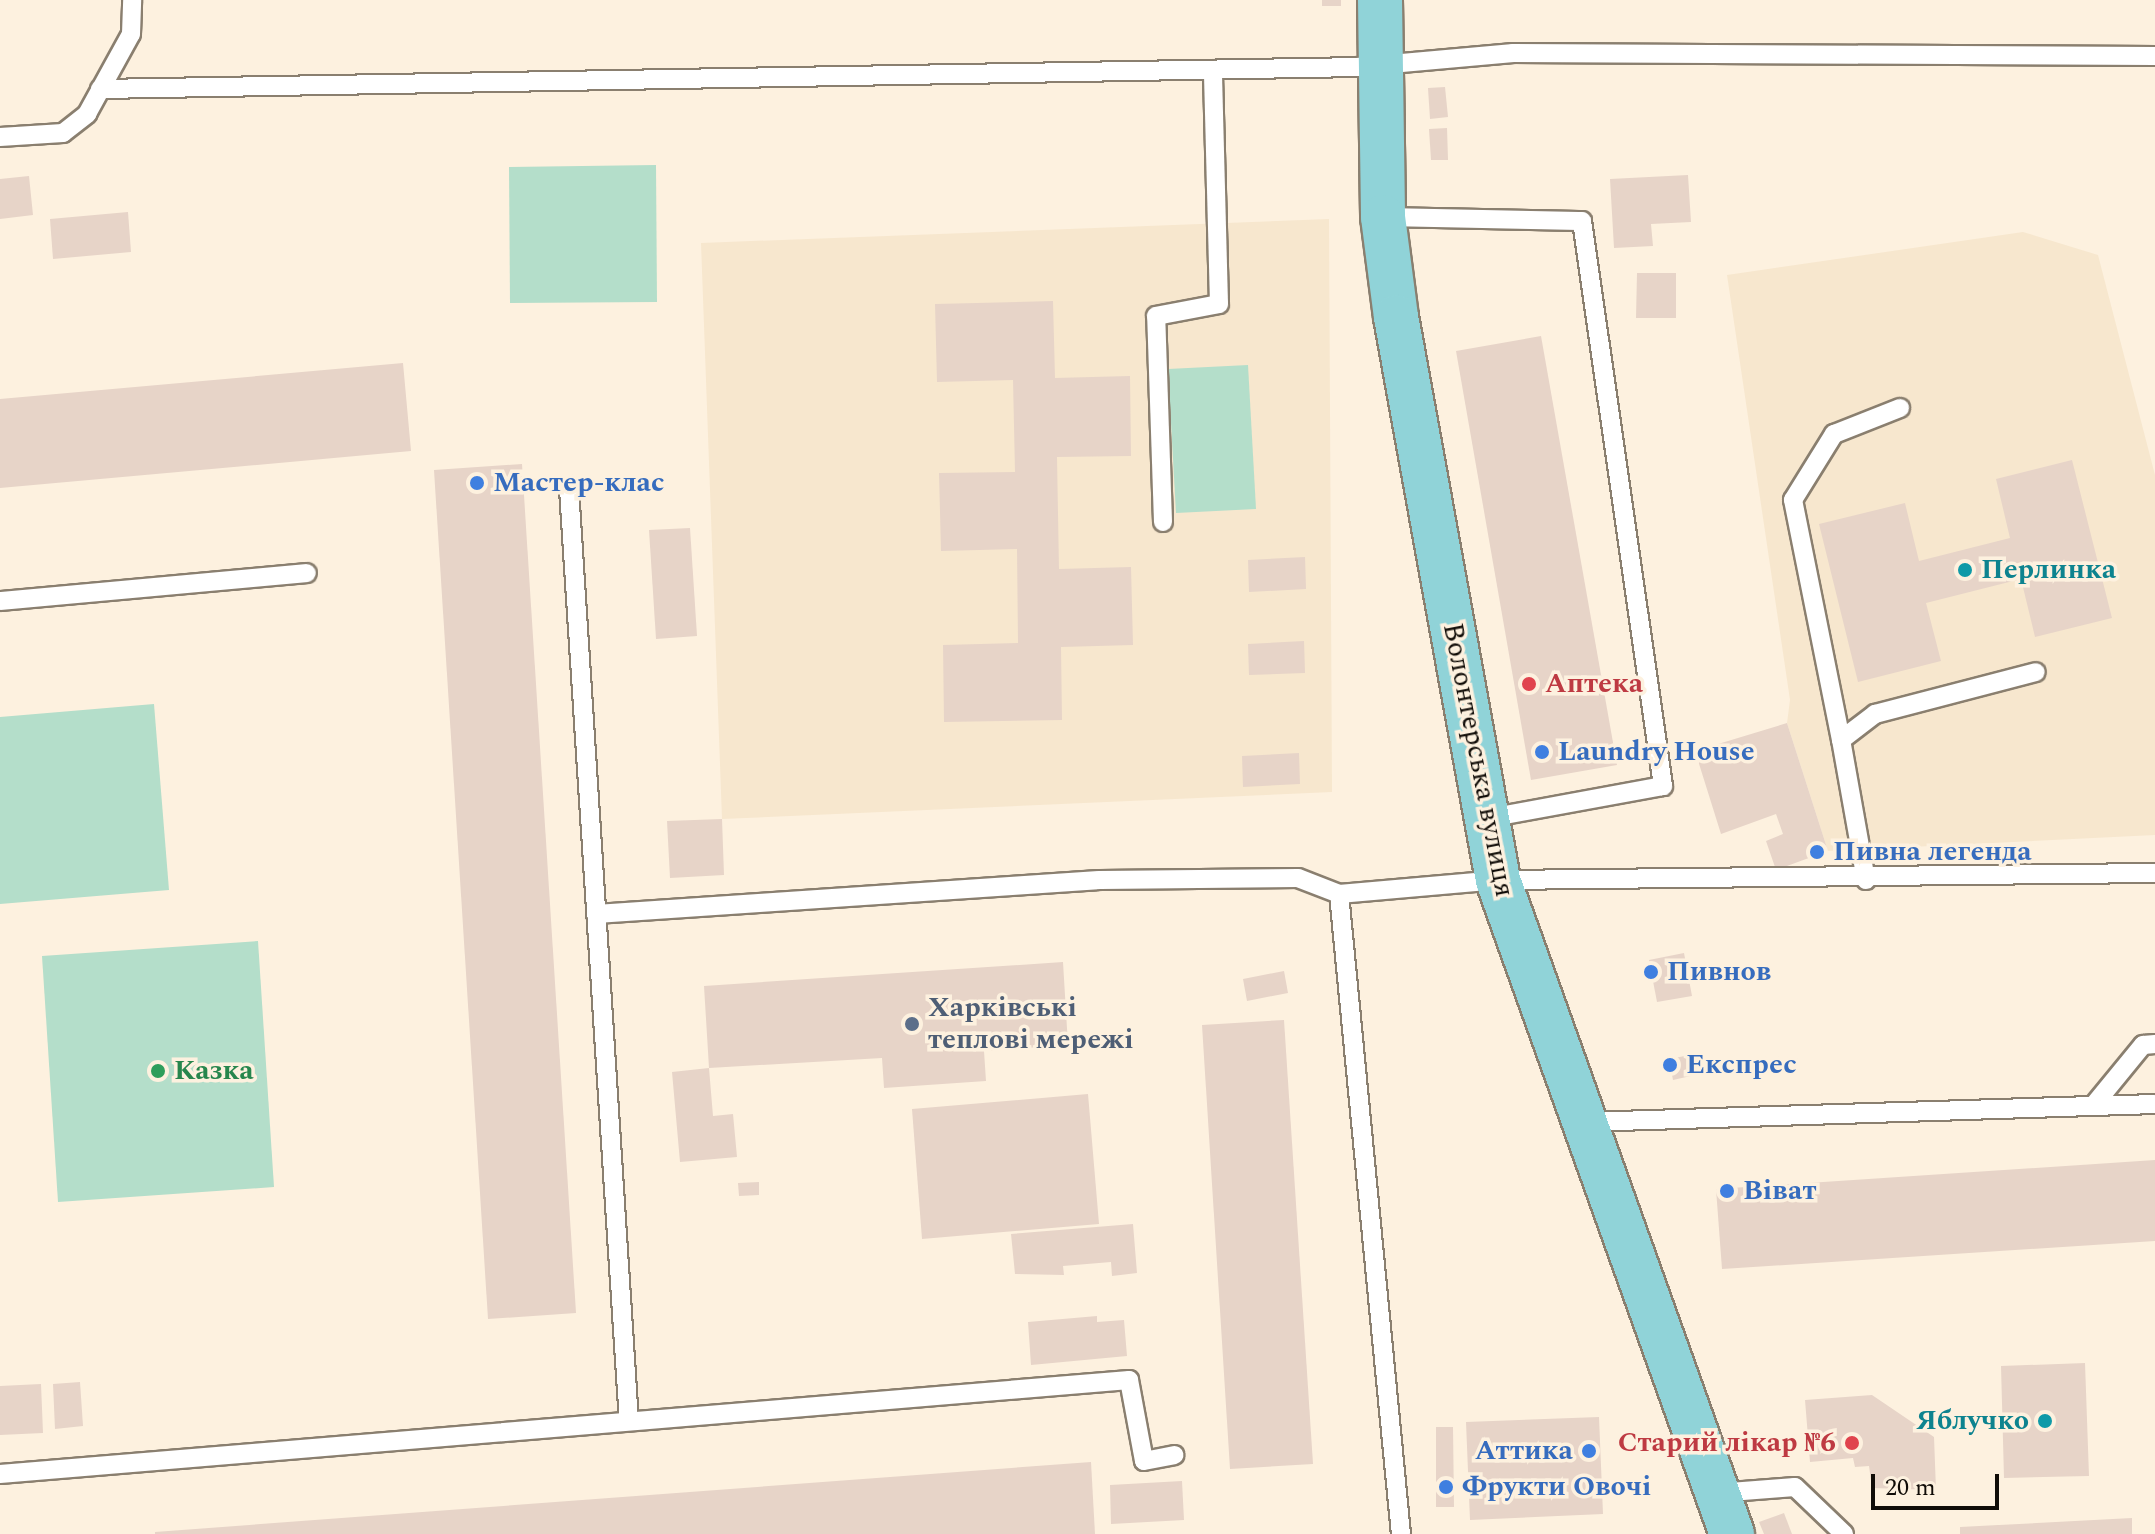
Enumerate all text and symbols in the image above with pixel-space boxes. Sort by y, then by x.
place label: Мастер-клас [493,466,665,500]
marker: Мастер-клас [468,474,486,492]
place label: Перлинка [1981,553,2116,587]
marker: Перлинка [1956,561,1974,579]
street label: Волонтерська вулиця [1435,620,1521,900]
place label: Аптека [1545,667,1643,701]
marker: Аптека [1520,675,1538,693]
place label: Laundry House [1558,735,1755,769]
marker: Laundry House [1533,743,1551,761]
place label: Пивна легенда [1833,835,2032,869]
marker: Пивна легенда [1808,843,1826,861]
place label: Пивнов [1667,955,1771,989]
marker: Пивнов [1642,963,1660,981]
place label: Харківські теплові мережі [928,991,1133,1057]
marker: Харківські теплові мережі [903,1015,921,1033]
place label: Експрес [1686,1048,1797,1082]
place label: Казка [174,1054,254,1088]
marker: Експрес [1661,1056,1679,1074]
marker: Казка [149,1062,167,1080]
place label: Віват [1743,1174,1817,1208]
marker: Віват [1718,1182,1736,1200]
place label: Яблучко [1916,1404,2029,1438]
marker: Яблучко [2036,1412,2054,1430]
place label: Старий лікар №6 [1618,1426,1836,1460]
place label: Аттика [1475,1434,1573,1468]
marker: Старий лікар №6 [1843,1434,1861,1452]
marker: Аттика [1580,1442,1598,1460]
scale bar [1875,1458,2003,1508]
place label: Фрукти Овочі [1462,1470,1651,1504]
text: 20 m [1885,1470,1936,1506]
marker: Фрукти Овочі [1437,1478,1455,1496]

